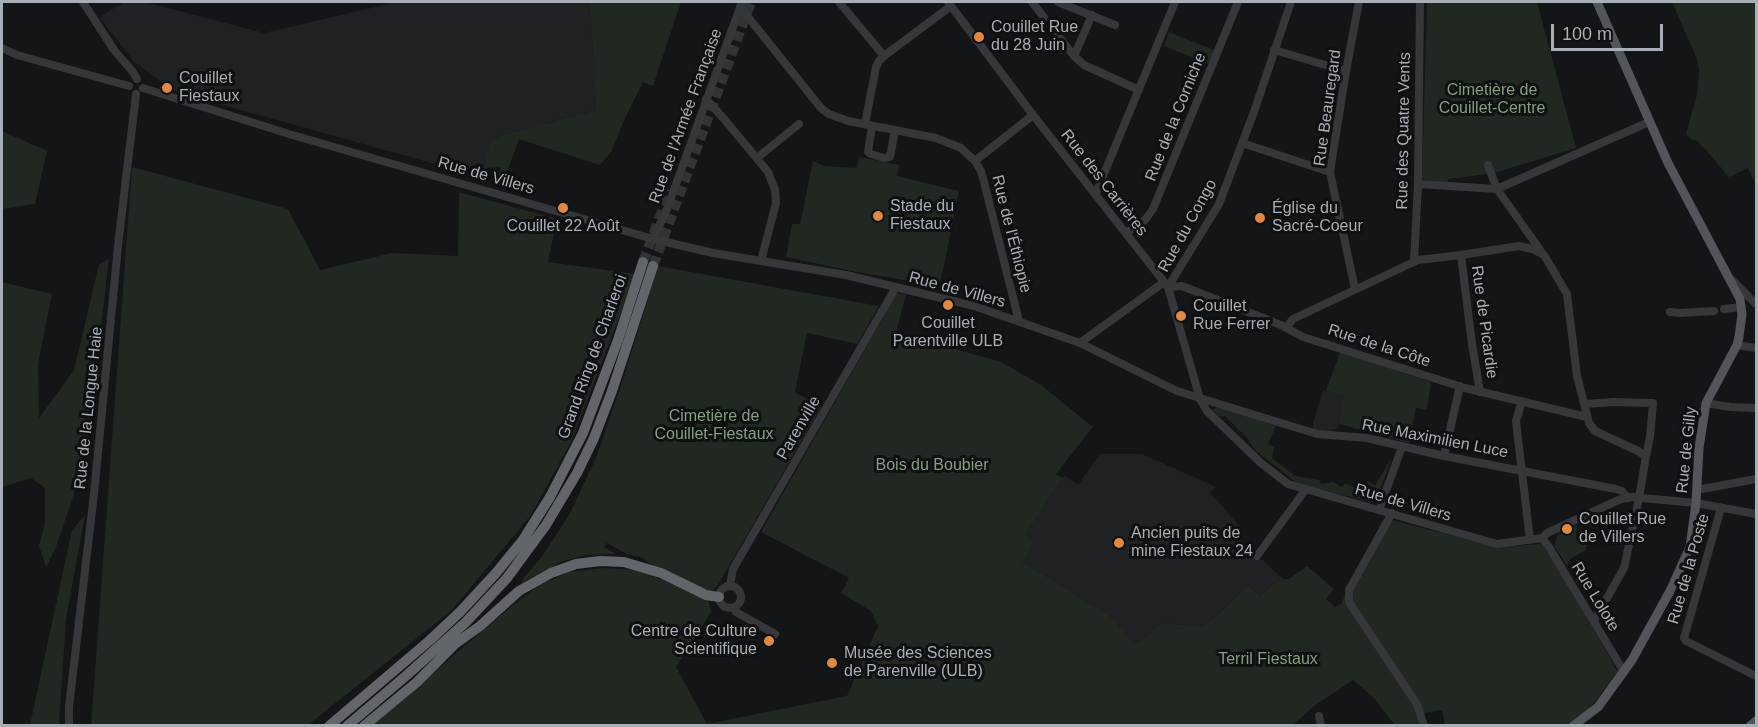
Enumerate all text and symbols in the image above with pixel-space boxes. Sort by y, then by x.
scale bar [1554,12,1666,50]
place label: Couillet Rue du 28 Juin [991,18,1078,56]
text: 100 m [1562,24,1612,44]
street label: Rue de l'Armée Française [645,26,727,206]
marker: Couillet Rue du 28 Juin [972,30,986,44]
street label: Rue Beauregard [1310,49,1346,167]
street label: Rue de la Corniche [1141,50,1211,184]
street label: Rue des Quatre Vents [1393,52,1415,210]
place label: Couillet Fiestaux [179,69,239,107]
marker: Couillet Fiestaux [160,81,174,95]
park label: Cimetière de Couillet-Centre [1439,81,1545,119]
street label: Rue des Carrières [1056,126,1152,240]
street label: Rue de Villers [436,153,536,199]
street label: Rue de l'Éthiopie [987,173,1035,295]
street label: Rue du Congo [1155,176,1221,276]
place label: Stade du Fiestaux [890,197,954,235]
place label: Église du Sacré-Coeur [1272,199,1363,237]
marker: Couillet 22 Août [556,201,570,215]
marker: Stade du Fiestaux [871,209,885,223]
marker: Église du Sacré-Coeur [1253,211,1267,225]
place label: Couillet 22 Août [507,217,619,237]
street label: Rue de Picardie [1467,264,1501,380]
street label: Rue de Villers [907,268,1007,312]
street label: Grand Ring de Charleroi [554,272,632,442]
place label: Couillet Rue Ferrer [1193,297,1270,335]
marker: Couillet Parentville ULB [941,298,955,312]
marker: Couillet Rue Ferrer [1174,309,1188,323]
place label: Couillet Parentville ULB [893,314,1003,352]
street label: Rue de la Côte [1325,320,1433,372]
street label: Rue de la Longue Haie [71,326,107,490]
street label: Parenville [773,393,825,463]
street label: Rue de Gilly [1673,406,1701,494]
park label: Cimetière de Couillet-Fiestaux [654,407,774,445]
street label: Rue Maximilien Luce [1360,415,1510,463]
park label: Bois du Boubier [876,456,988,476]
street label: Rue de Villers [1353,480,1453,526]
place label: Couillet Rue de Villers [1579,510,1666,548]
street label: Rue de la Poste [1664,512,1714,626]
marker: Couillet Rue de Villers [1560,522,1574,536]
place label: Ancien puits de mine Fiestaux 24 [1131,524,1253,562]
marker: Ancien puits de mine Fiestaux 24 [1112,536,1126,550]
street label: Rue Lolote [1567,559,1623,635]
place label: Centre de Culture Scientifique [631,622,757,660]
marker: Centre de Culture Scientifique [762,634,776,648]
place label: Musée des Sciences de Parenville (ULB) [844,644,992,682]
park label: Terril Fiestaux [1218,650,1318,670]
marker: Musée des Sciences de Parenville (ULB) [825,656,839,670]

